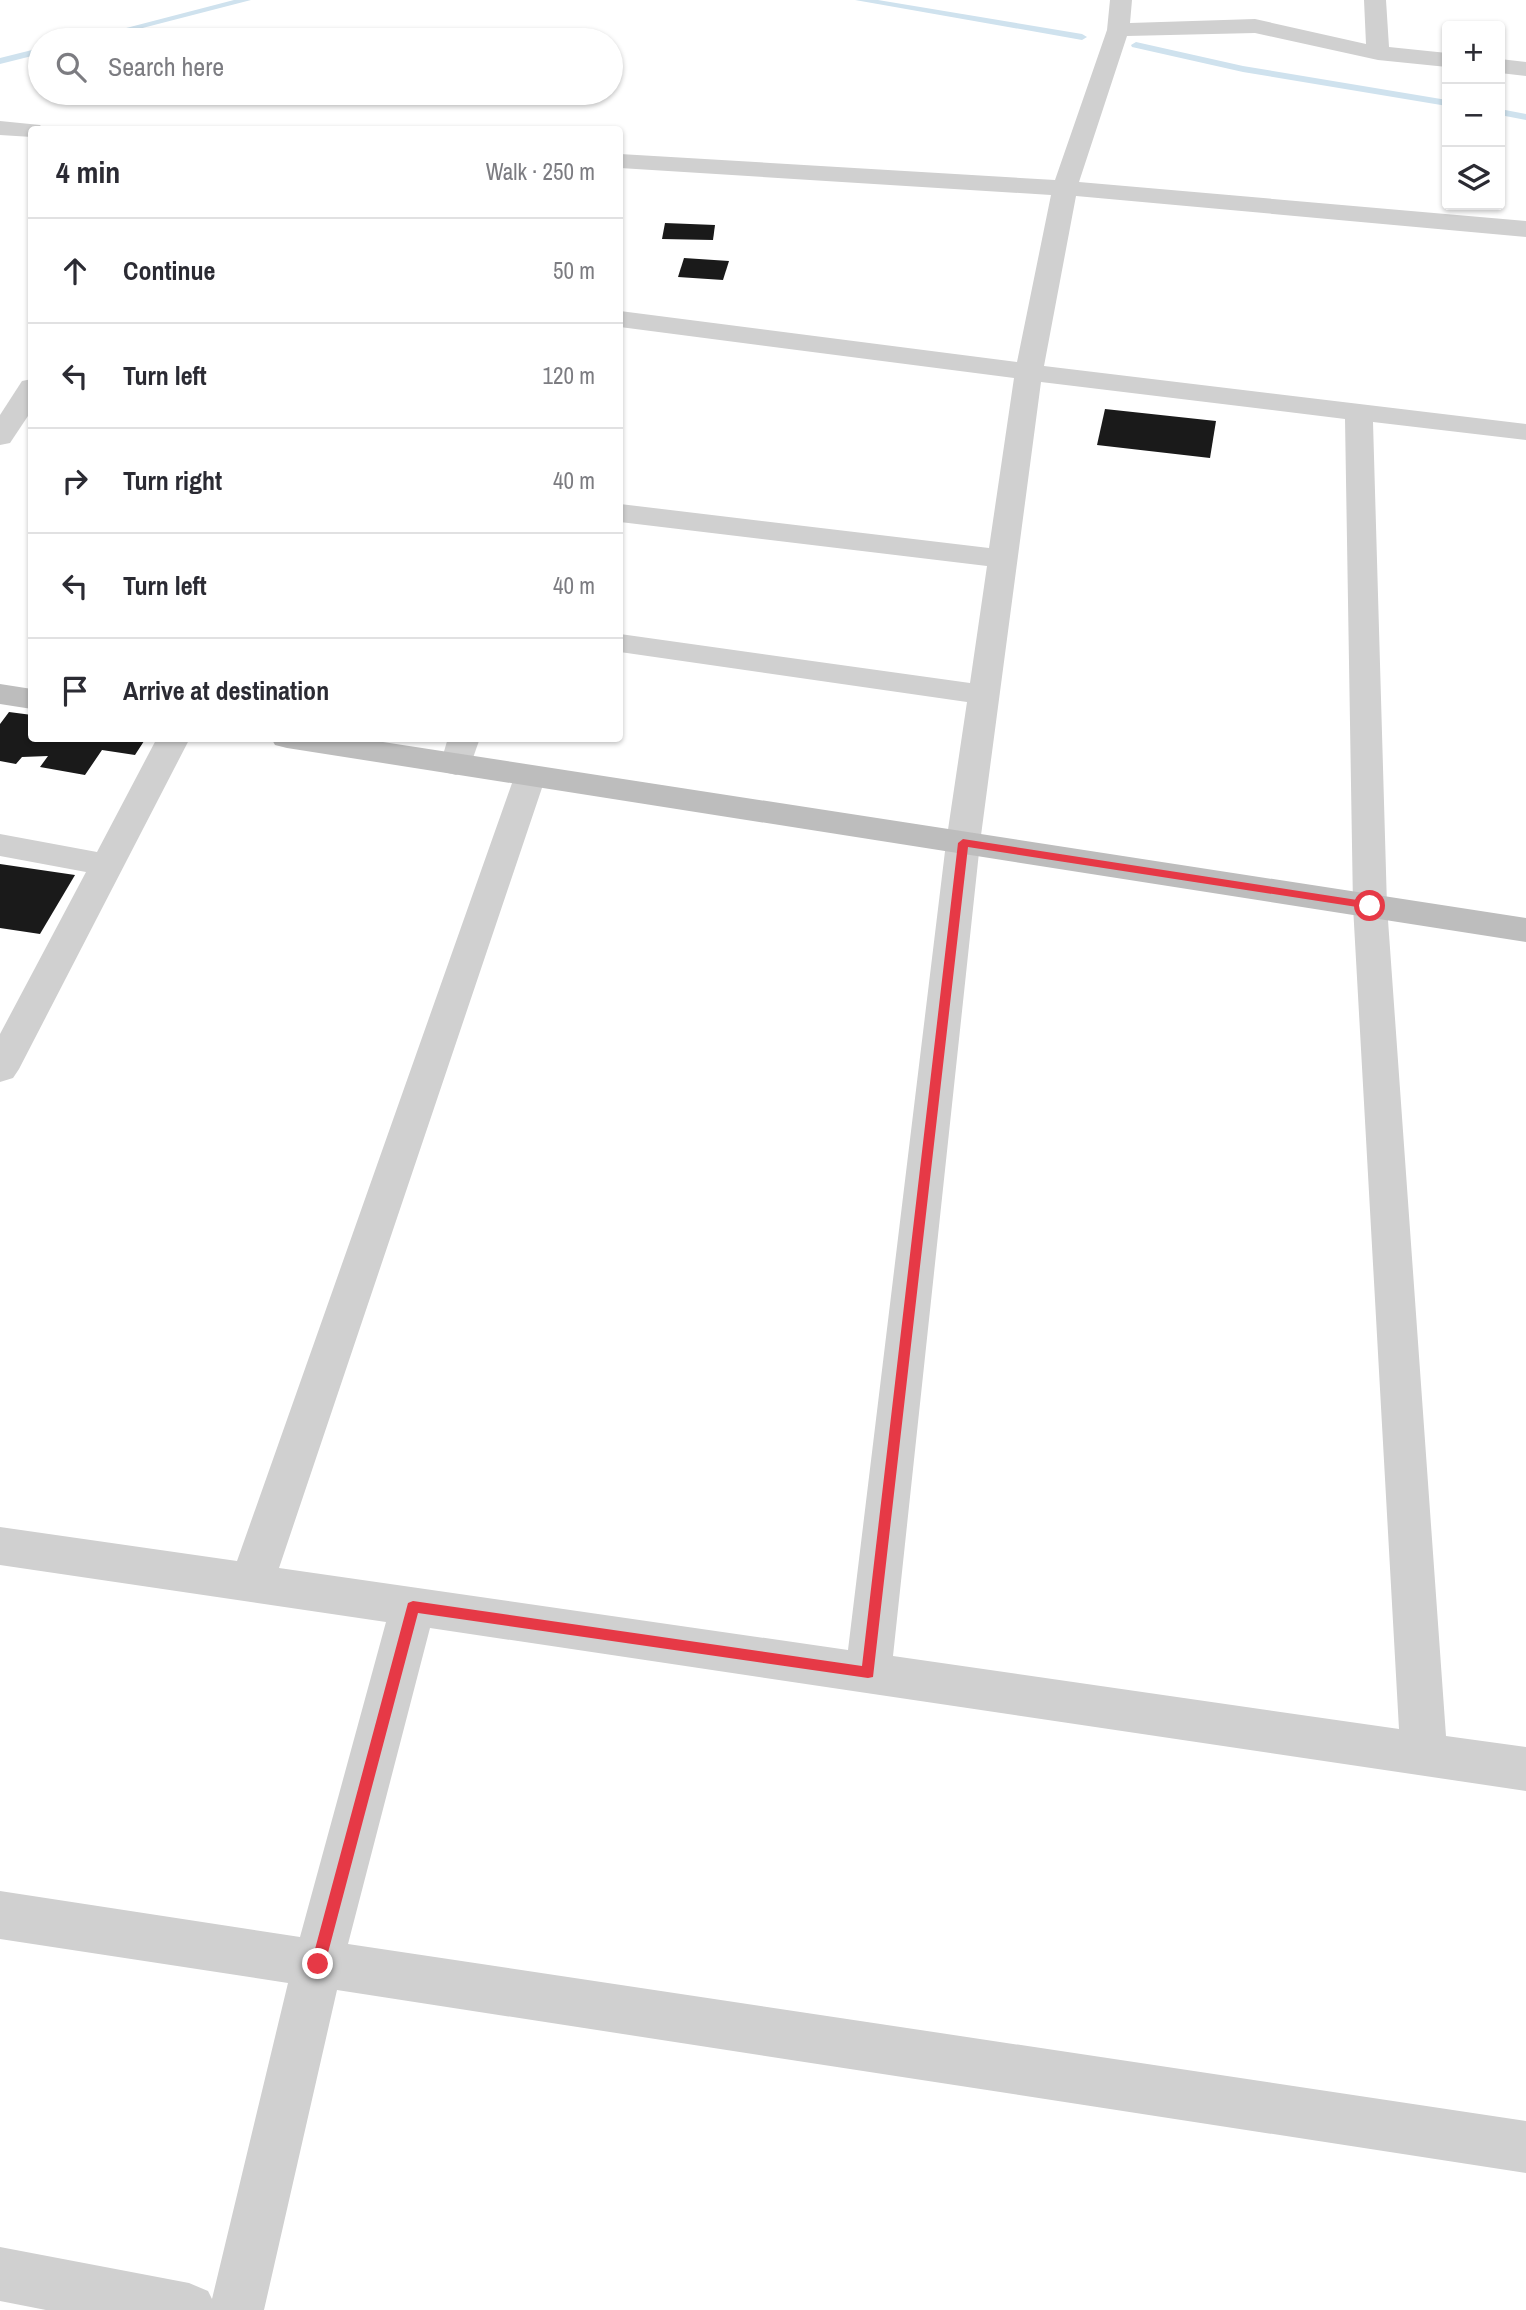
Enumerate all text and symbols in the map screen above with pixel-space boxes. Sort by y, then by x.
map controls [1442,21,1505,210]
button: + [1442,21,1505,84]
search box [28,28,623,105]
icon: search [52,48,90,86]
text: Search here [108,49,224,84]
button: − [1442,84,1505,147]
button: layers [1442,147,1505,210]
text: 4 min [56,152,120,192]
text: Walk · 250 m [486,156,595,187]
icon: ahead [56,252,94,290]
text: Continue [123,253,215,288]
text: 50 m [553,255,595,286]
icon: left [56,357,94,395]
text: Turn left [123,358,207,393]
text: 120 m [543,360,595,391]
icon: right [56,462,94,500]
text: Turn right [123,463,222,498]
text: 40 m [553,465,595,496]
icon: left [56,567,94,605]
text: Turn left [123,568,207,603]
text: 40 m [553,570,595,601]
icon: arrive [56,672,94,710]
text: Arrive at destination [123,673,329,708]
route start [1354,890,1385,921]
route end [302,1948,333,1979]

